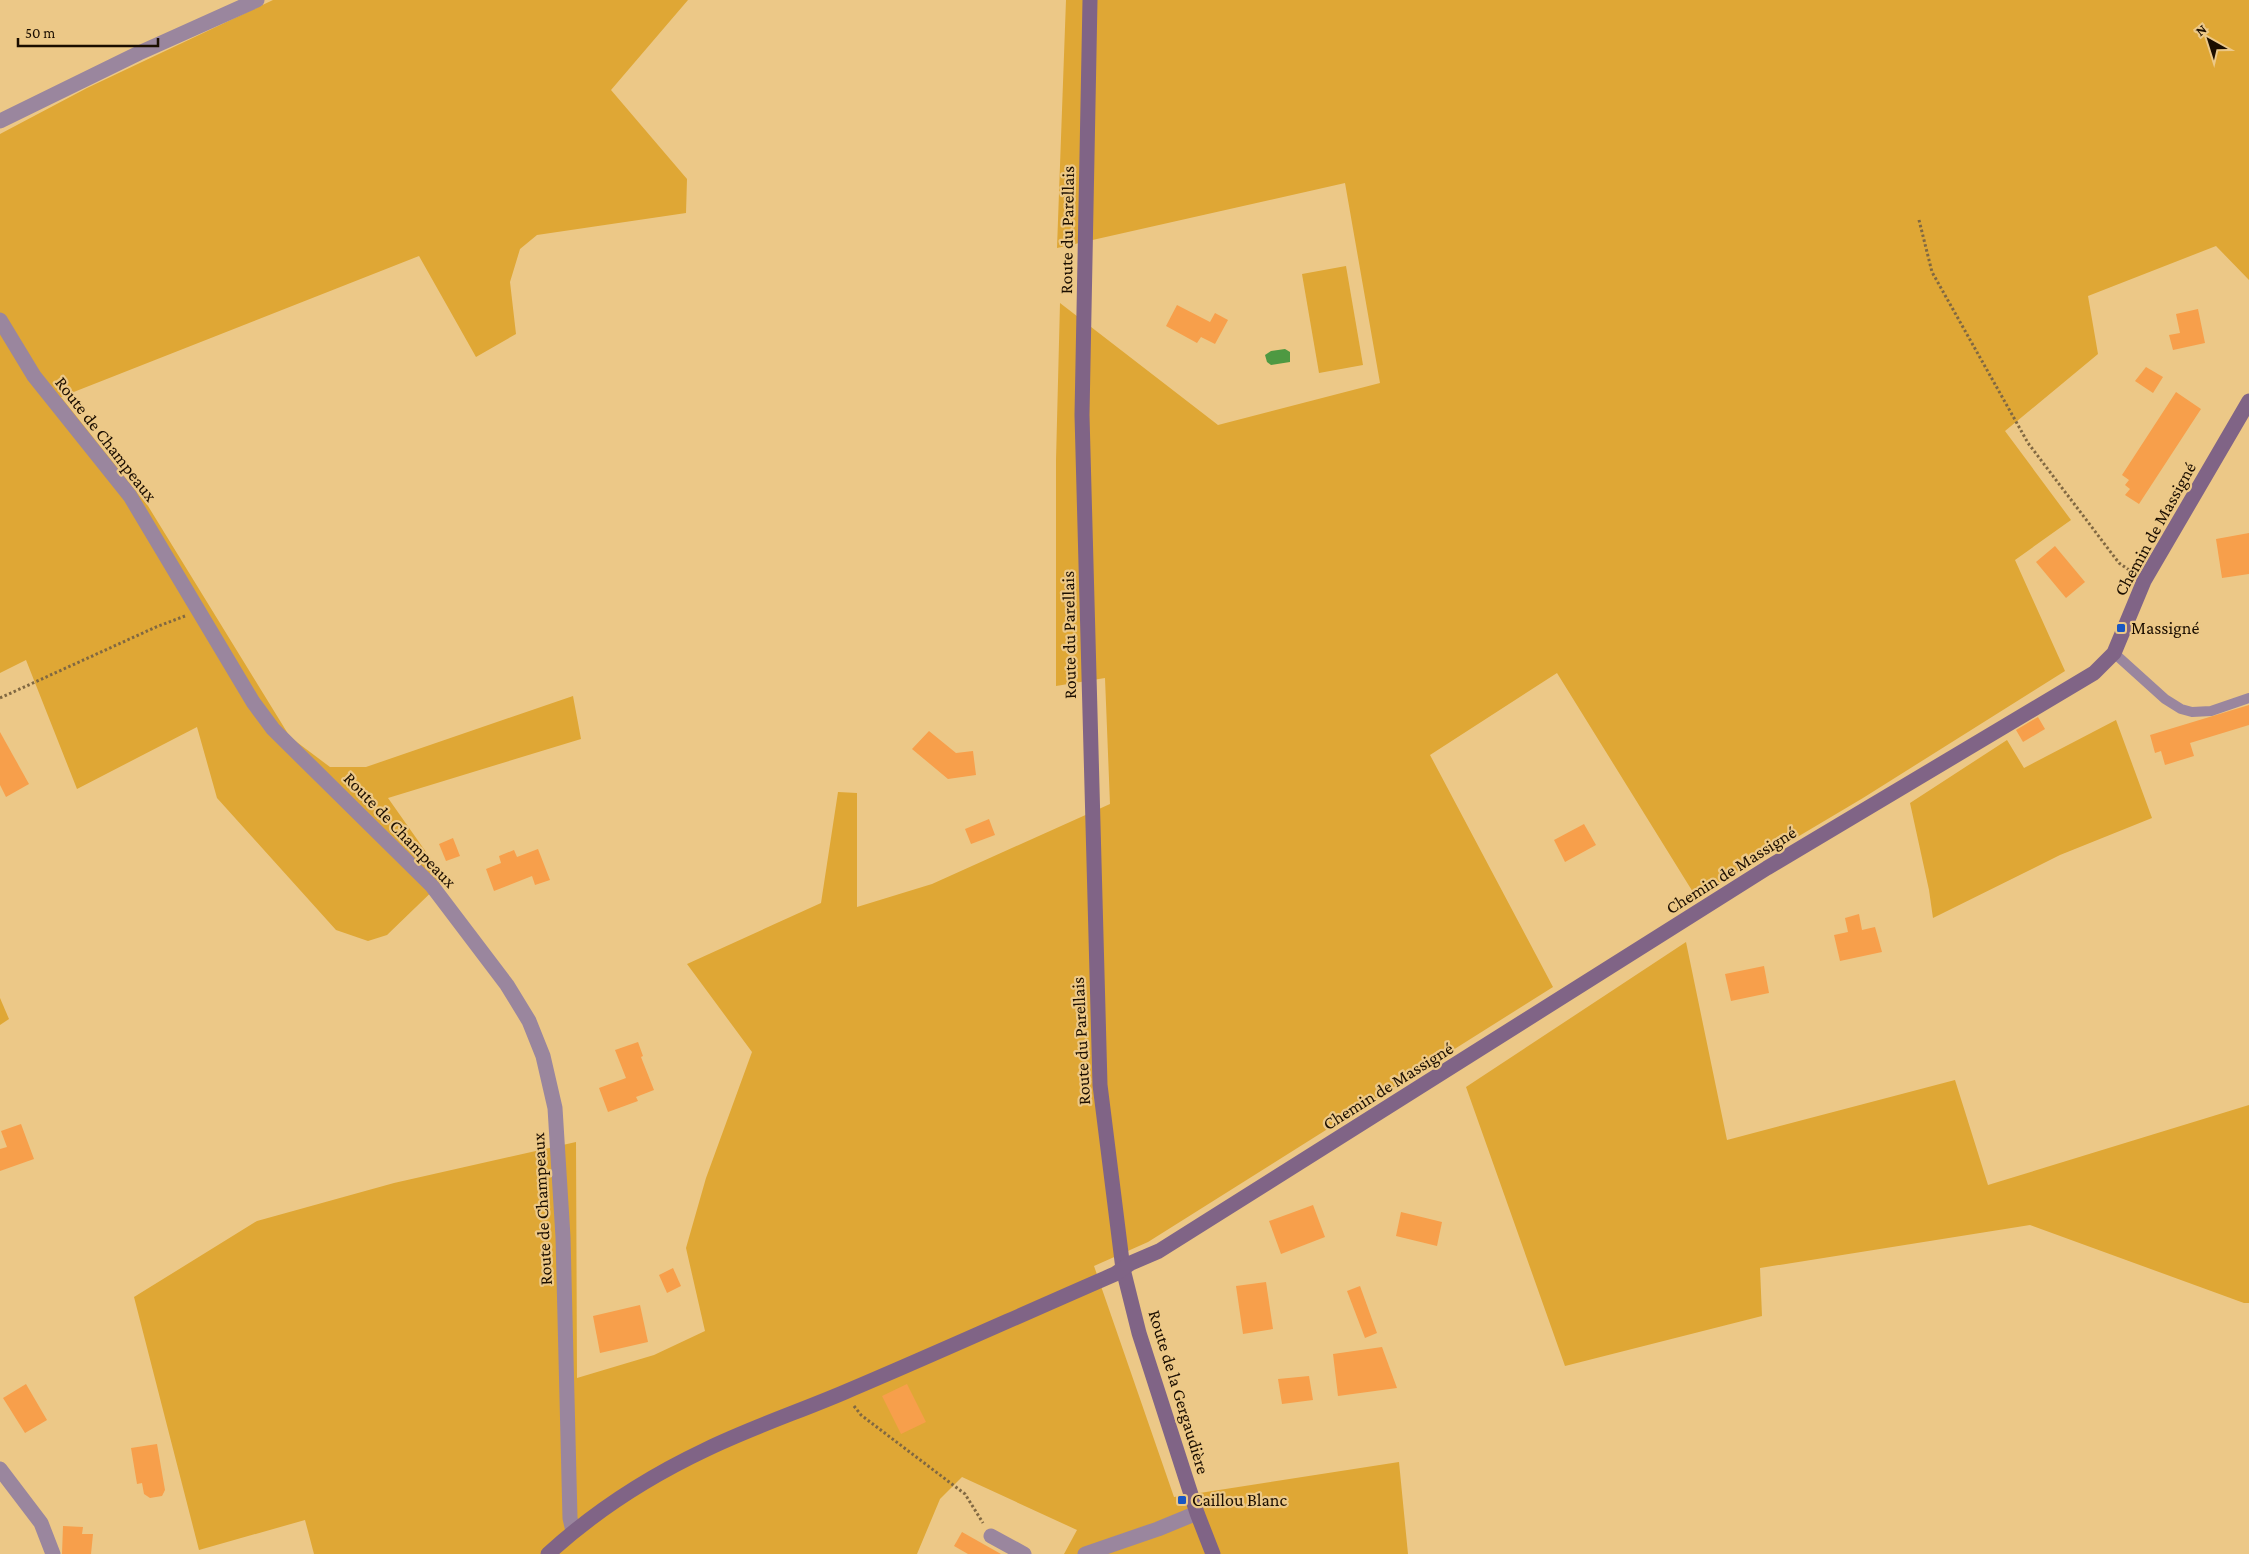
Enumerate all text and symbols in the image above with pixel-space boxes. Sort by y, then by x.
scale bar [18,15,158,47]
north arrow [2184,15,2234,65]
text: N [2192,20,2210,39]
text: 50 m [25,25,55,41]
street label: Route du Parellais [1056,166,1078,294]
street label: Route de Champeaux [51,373,161,506]
street label: Chemin de Massigné [2110,459,2200,599]
street label: Route du Parellais [1058,571,1080,699]
place label: Massigné [2131,618,2199,638]
marker: Massigné [2115,622,2127,634]
street label: Route de Champeaux [340,768,461,892]
street label: Chemin de Massigné [1662,822,1800,918]
street label: Route du Parellais [1068,976,1094,1106]
street label: Chemin de Massigné [1319,1038,1457,1134]
street label: Route de Champeaux [528,1132,556,1286]
street label: Route de la Gergaudière [1145,1308,1214,1477]
place label: Caillou Blanc [1192,1490,1287,1510]
marker: Caillou Blanc [1176,1494,1188,1506]

